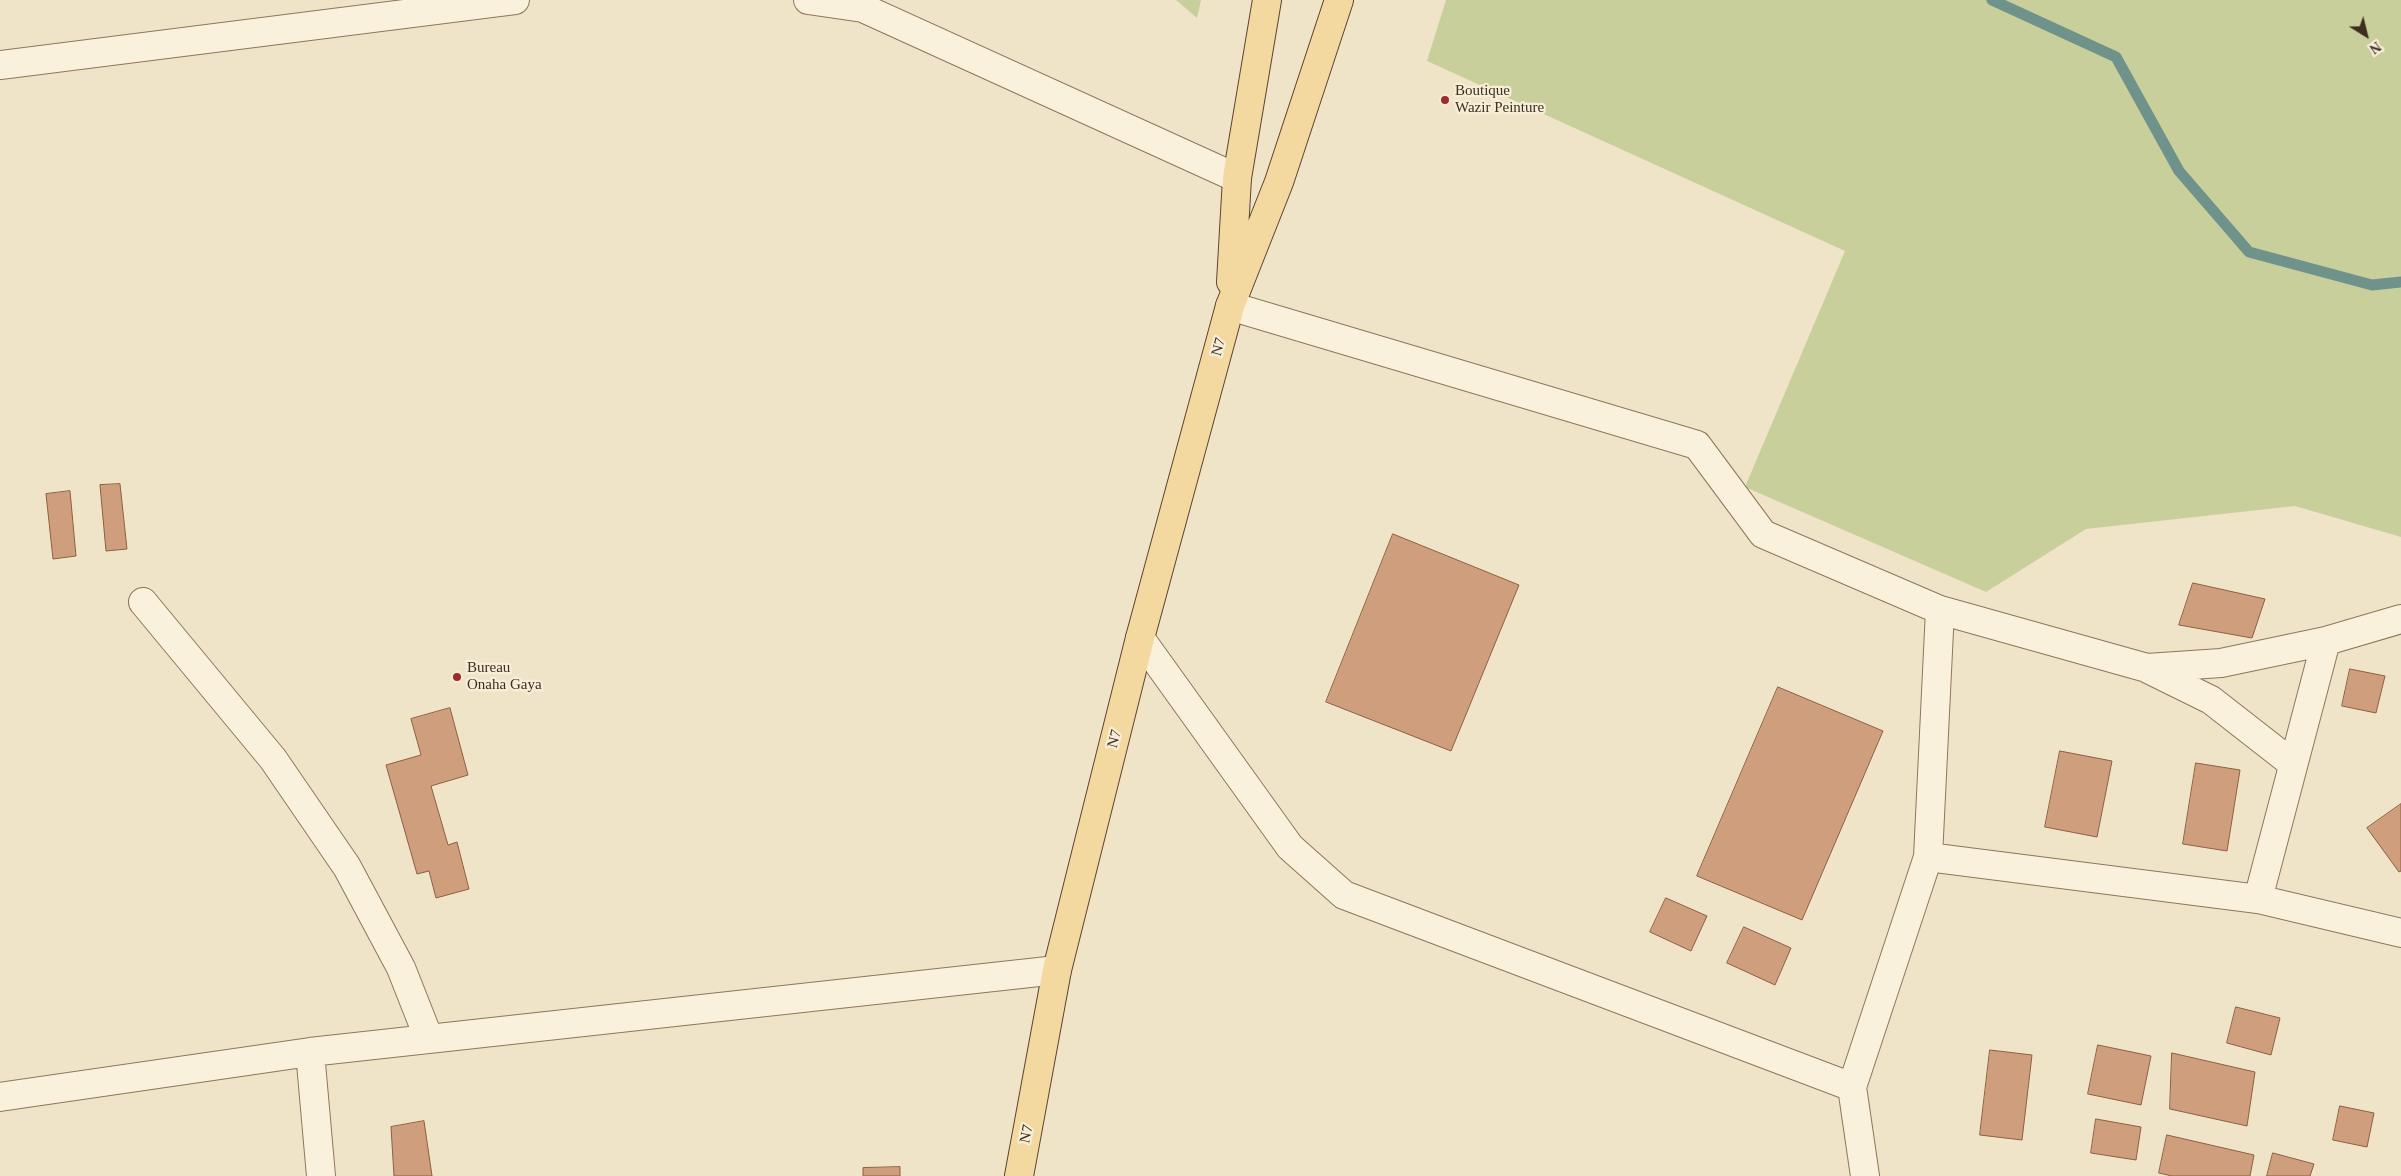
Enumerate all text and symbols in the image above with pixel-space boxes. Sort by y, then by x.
north arrow [2341,10,2391,60]
text: N [2367,38,2384,57]
place label: Boutique Wazir Peinture [1455,82,1544,117]
marker: Boutique Wazir Peinture [1439,94,1451,106]
street label: N7 [1208,336,1230,358]
place label: Bureau Onaha Gaya [467,659,542,694]
marker: Bureau Onaha Gaya [451,671,463,683]
street label: N7 [1104,728,1126,750]
street label: N7 [1016,1123,1038,1145]

